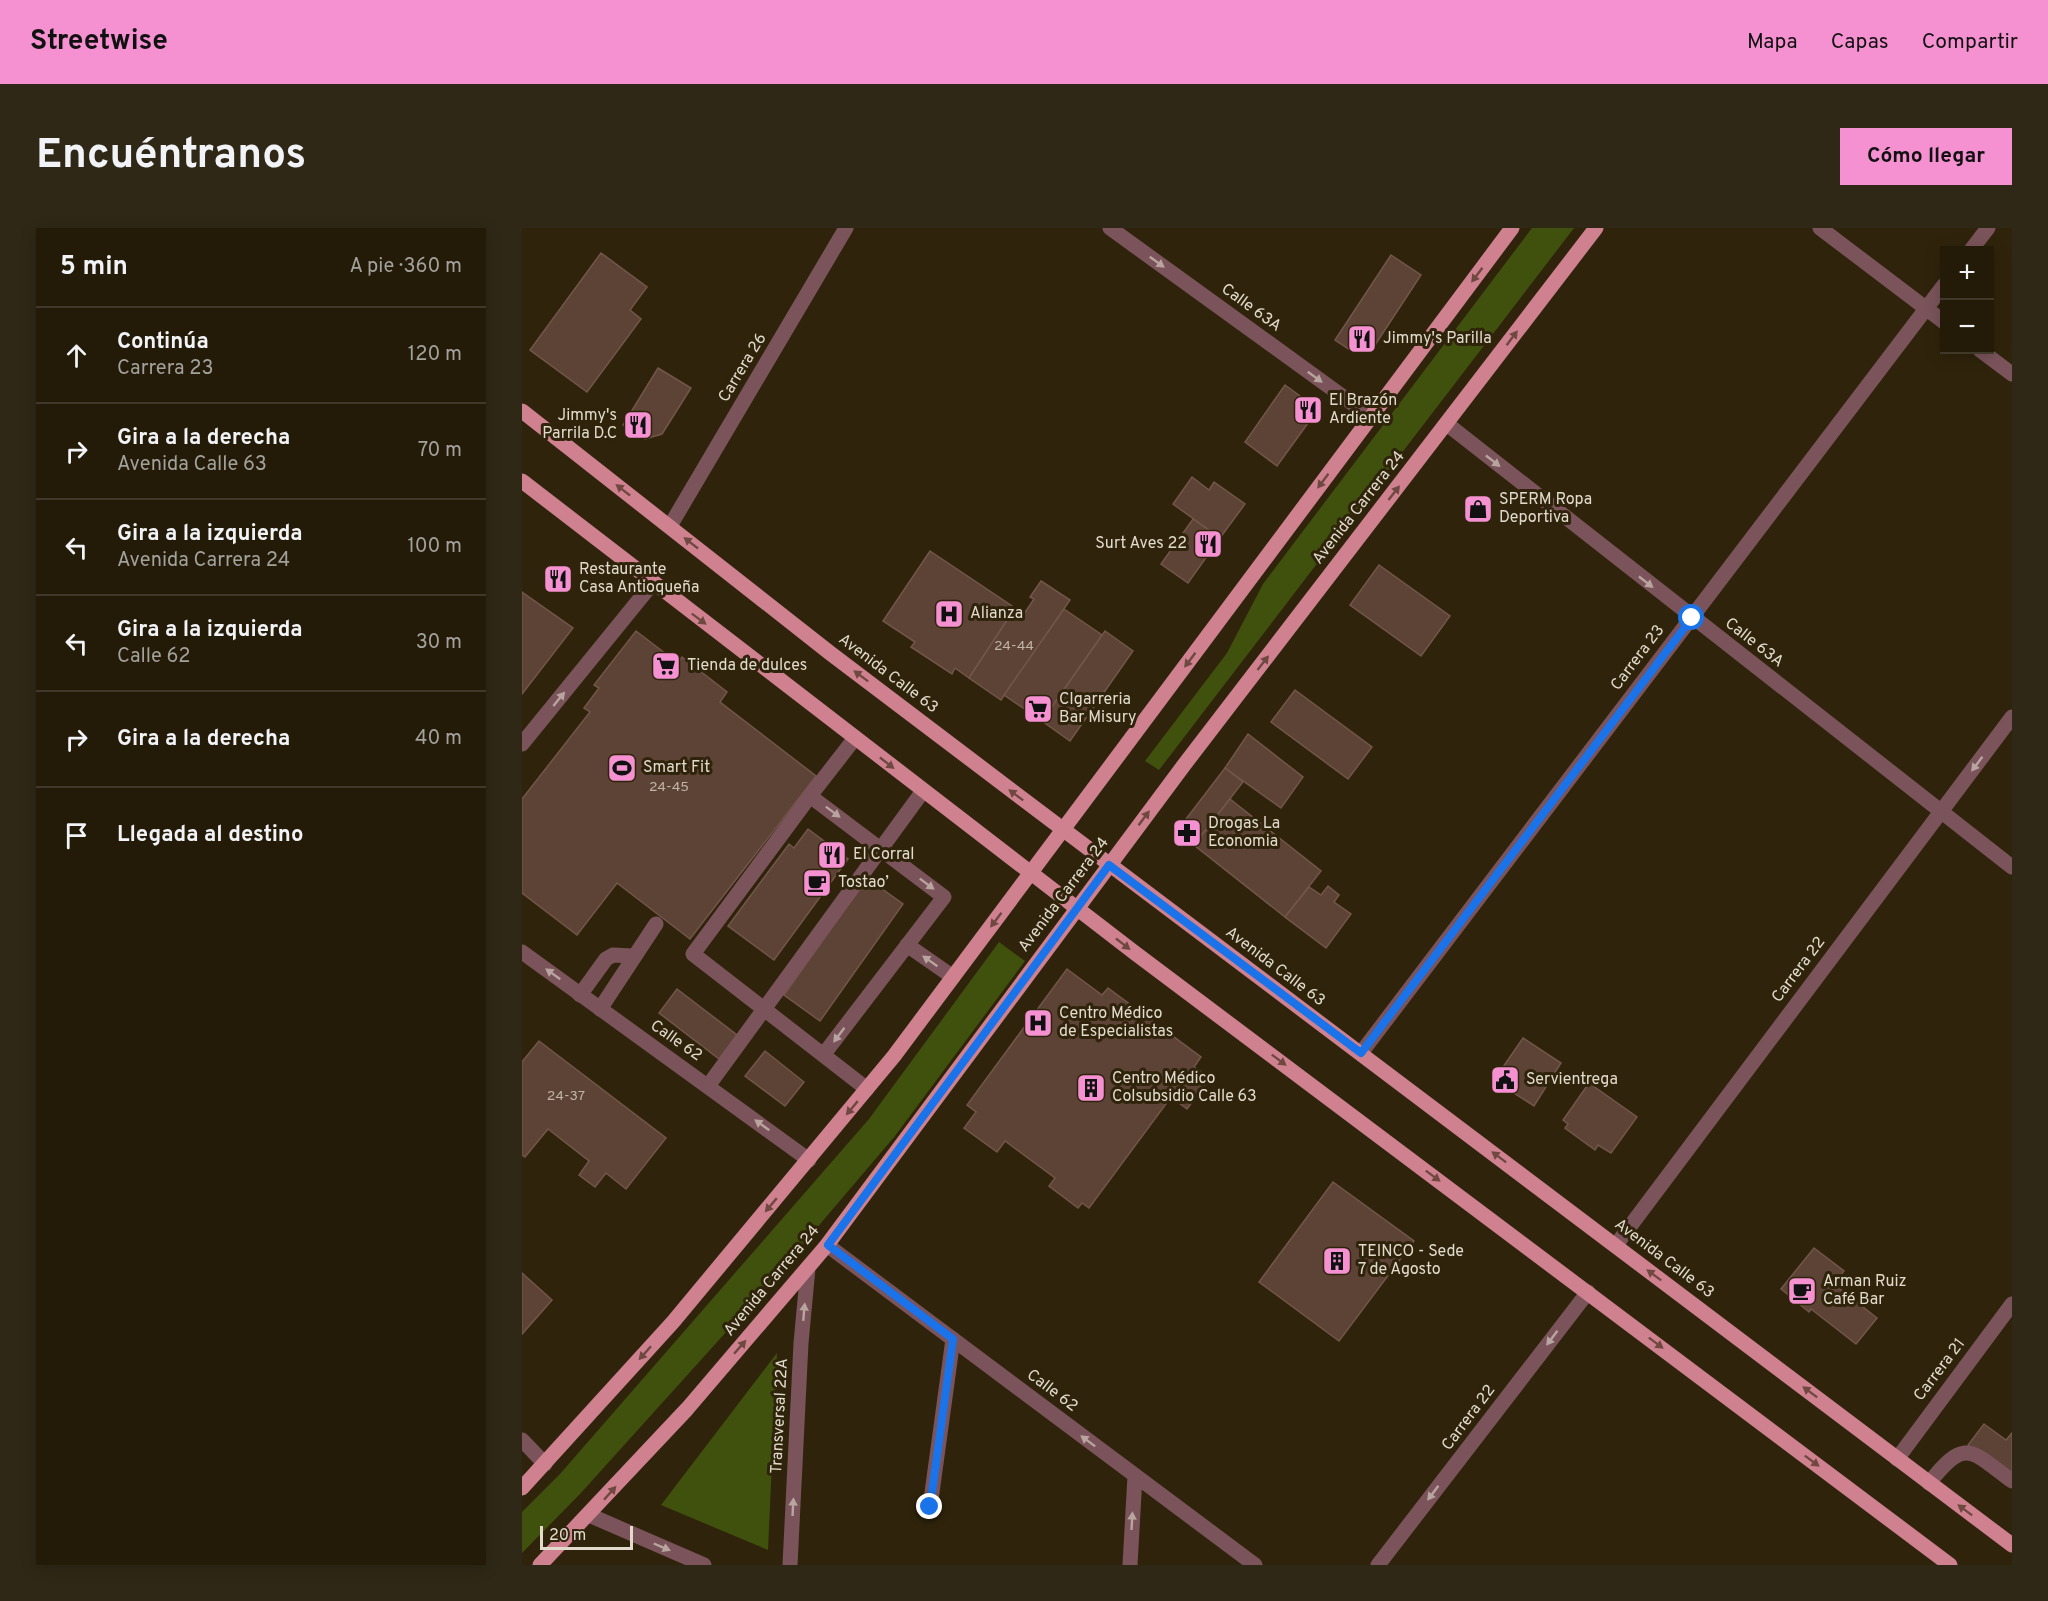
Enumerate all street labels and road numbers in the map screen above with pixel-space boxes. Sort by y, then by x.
street label: Calle 63A [1217,280,1285,337]
street label: Carrera 26 [715,330,771,406]
street label: Avenida Carrera 24 [1308,447,1410,569]
street label: Calle 63A [1720,614,1788,672]
street label: Carrera 23 [1607,621,1669,695]
street label: Avenida Calle 63 [834,630,942,718]
street label: Avenida Carrera 24 [1014,834,1114,956]
street label: Avenida Calle 63 [1221,923,1329,1011]
street label: Carrera 22 [1768,933,1830,1007]
street label: Calle 62 [646,1016,706,1066]
street label: Avenida Calle 63 [1610,1215,1718,1303]
street label: Avenida Carrera 24 [720,1221,824,1340]
street label: Carrera 21 [1910,1335,1970,1405]
street label: Transversal 22A [767,1358,793,1474]
street label: Calle 62 [1022,1365,1082,1417]
street label: Carrera 22 [1438,1381,1500,1455]

